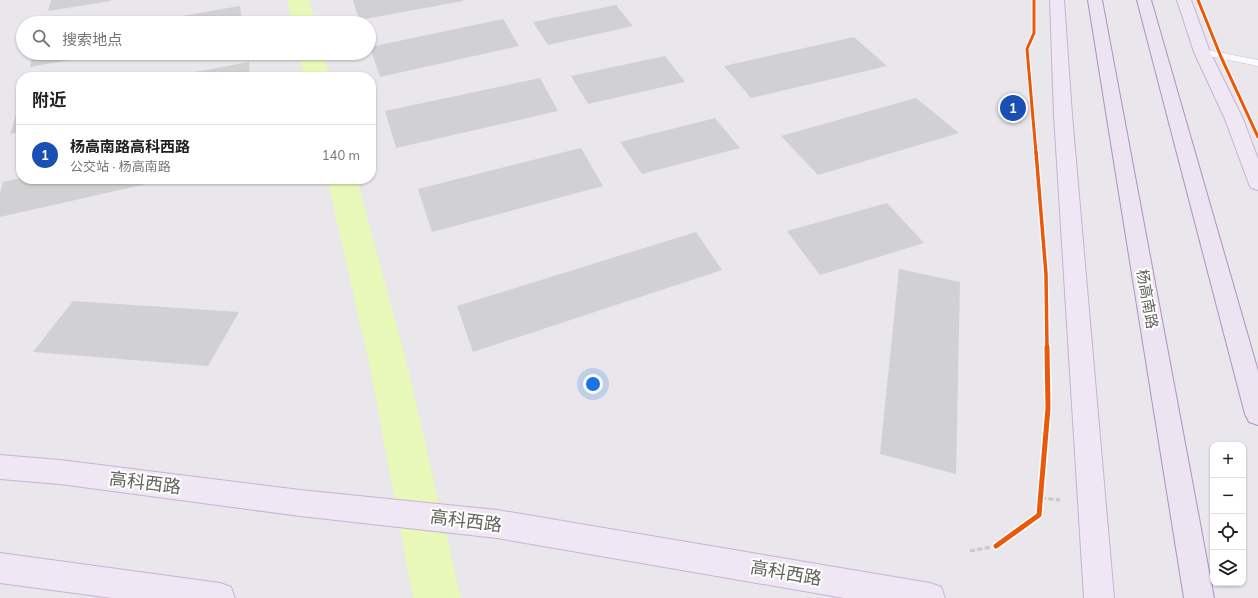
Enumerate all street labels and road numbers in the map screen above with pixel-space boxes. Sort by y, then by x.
street label: 杨高南路 [1133,268,1162,330]
street label: 高科西路 [108,467,182,498]
street label: 高科西路 [429,505,503,536]
street label: 高科西路 [749,555,824,590]

